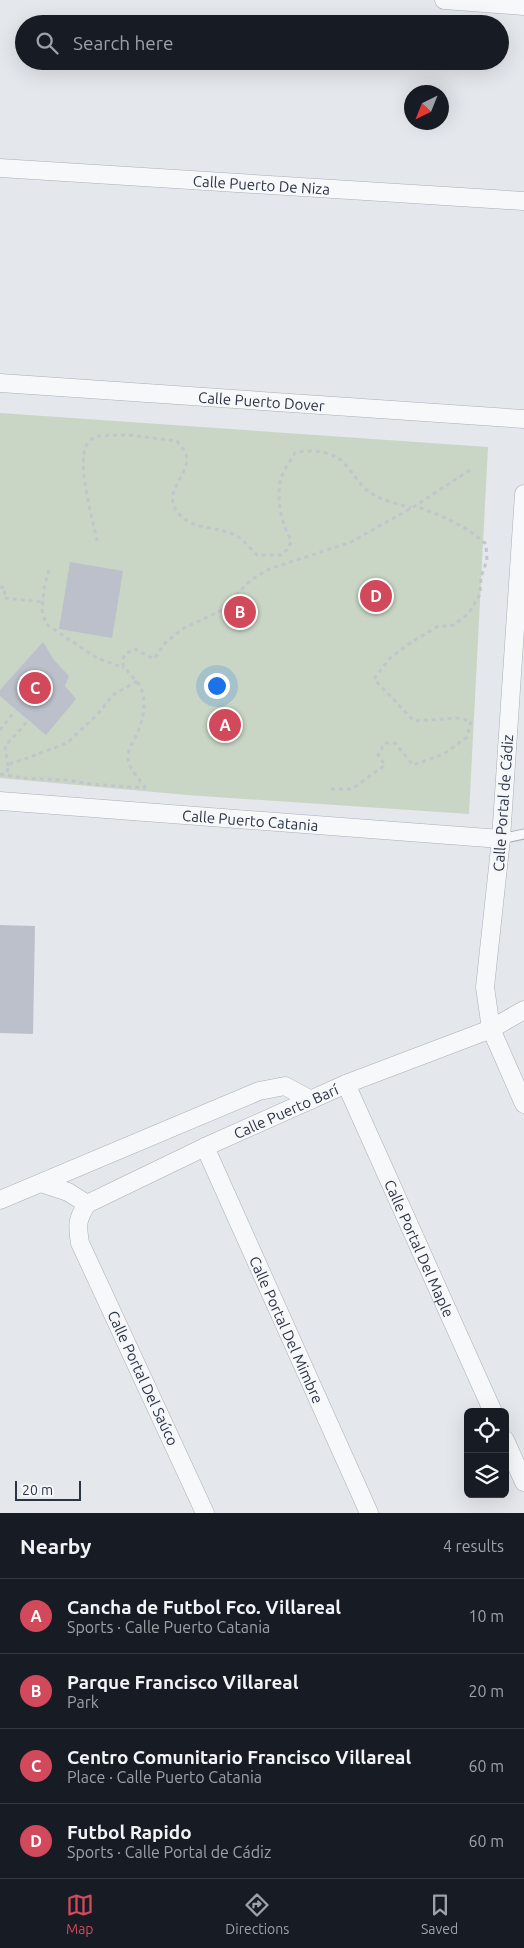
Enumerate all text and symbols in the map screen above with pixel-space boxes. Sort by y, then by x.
search box [15,15,509,70]
icon: search [33,29,61,57]
text: Search here [73,32,173,54]
north arrow [404,85,449,130]
street label: Calle Puerto De Niza [192,172,331,197]
street label: Calle Puerto Dover [198,388,326,414]
pin: D [360,577,392,615]
pin: B [224,593,256,631]
pin: C [19,669,51,707]
your location [204,673,230,699]
pin: A [209,706,241,744]
street label: Calle Portal de Cádiz [490,734,516,872]
street label: Calle Puerto Catania [182,806,319,834]
street label: Calle Puerto Barí [231,1080,341,1142]
street label: Calle Portal Del Maple [381,1177,458,1320]
street label: Calle Portal Del Mimbre [246,1253,327,1406]
street label: Calle Portal Del Saúco [104,1308,182,1448]
map controls [464,1408,509,1498]
button: locate [464,1408,509,1453]
button: layers [464,1453,509,1498]
scale bar [15,1478,81,1501]
text: 20 m [22,1482,53,1498]
text: Nearby [20,1534,91,1558]
text: 4 results [443,1537,504,1555]
text: Cancha de Futbol Fco. Villareal [67,1596,341,1618]
text: A [30,1607,42,1625]
text: 10 m [468,1607,504,1625]
text: Sports · Calle Puerto Catania [67,1618,270,1636]
text: Parque Francisco Villareal [67,1671,298,1693]
text: B [31,1682,41,1700]
text: 20 m [468,1682,504,1700]
text: Park [67,1693,99,1711]
text: Centro Comunitario Francisco Villareal [67,1746,411,1768]
text: C [31,1757,41,1775]
text: 60 m [468,1757,504,1775]
text: Place · Calle Puerto Catania [67,1768,262,1786]
text: Futbol Rapido [67,1821,192,1843]
text: D [30,1832,42,1850]
text: 60 m [468,1832,504,1850]
text: Sports · Calle Portal de Cádiz [67,1843,271,1861]
tab: Map [66,1891,94,1937]
tab: Directions [225,1891,289,1937]
tab: Saved [421,1891,458,1937]

